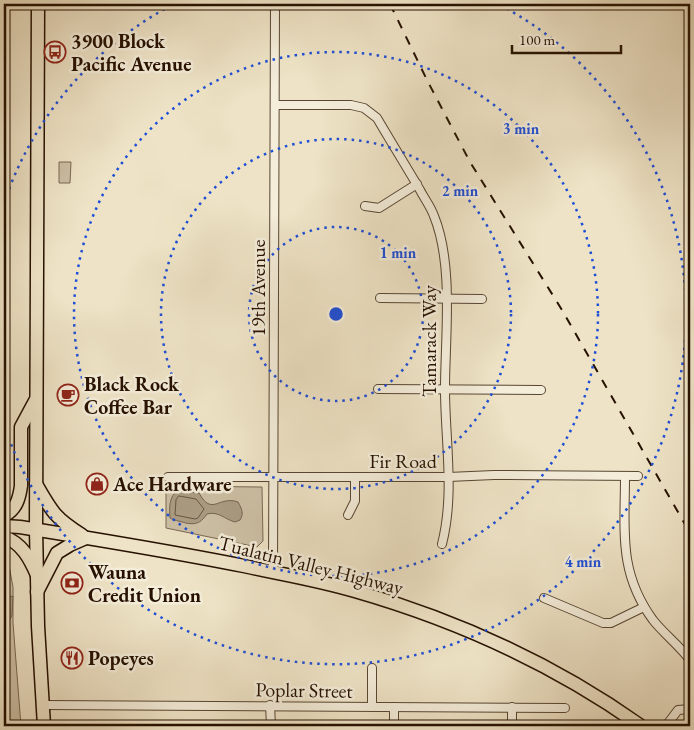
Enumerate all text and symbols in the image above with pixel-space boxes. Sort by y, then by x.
scale bar [512,22,620,54]
place label: 3900 Block Pacific Avenue [71,28,191,77]
text: 100 m [519,30,556,49]
bus stop icon: 3900 Block Pacific Avenue [43,40,67,64]
text: 3 min [503,119,540,138]
text: 2 min [442,181,479,200]
street label: 19th Avenue [245,239,271,337]
text: 1 min [380,243,417,262]
street label: Tamarack Way [416,285,442,397]
centre of rings [327,305,345,323]
place label: Black Rock Coffee Bar [84,371,180,420]
cafe icon: Black Rock Coffee Bar [56,383,80,407]
street label: Fir Road [369,448,438,474]
place label: Ace Hardware [112,471,232,497]
shop icon: Ace Hardware [85,472,109,496]
street label: Tualatin Valley Highway [216,529,406,601]
text: 4 min [565,552,602,571]
place label: Wauna Credit Union [88,559,201,608]
bank icon: Wauna Credit Union [60,571,84,595]
place label: Popeyes [88,645,154,671]
restaurant icon: Popeyes [60,646,84,670]
street label: Poplar Street [255,676,354,704]

